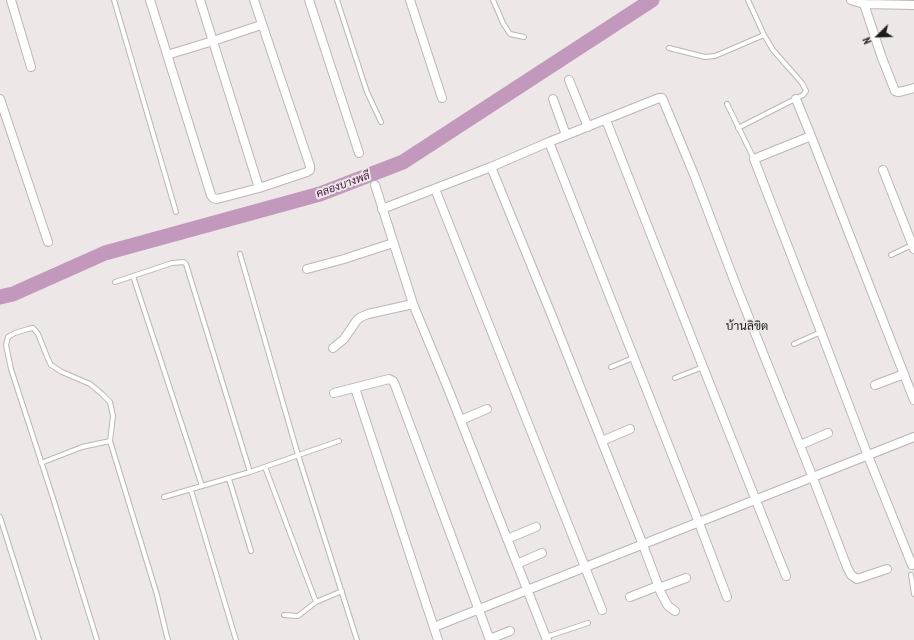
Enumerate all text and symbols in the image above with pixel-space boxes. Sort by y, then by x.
north arrow [858,16,898,56]
text: N [859,35,875,46]
water label: คลองบางพลี [314,169,372,201]
district label: บ้านลิขิต [726,320,768,334]

